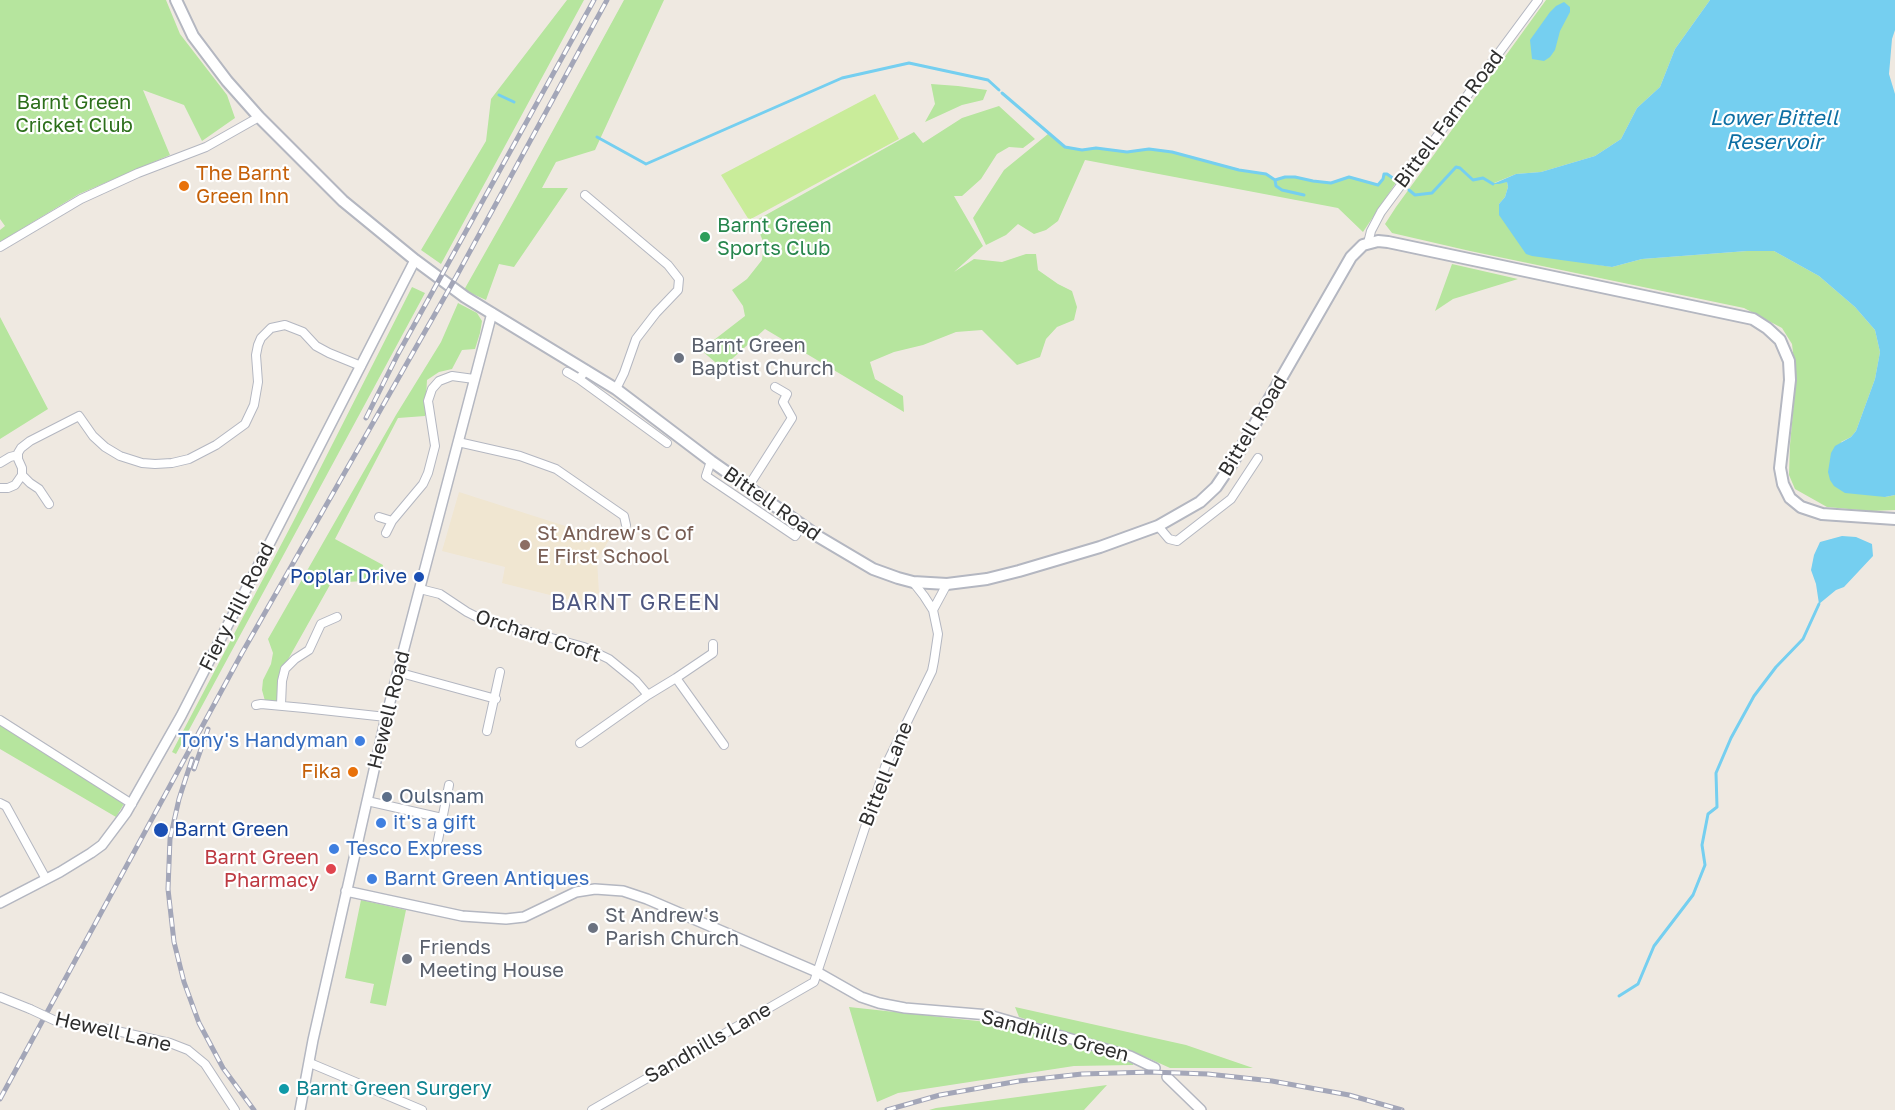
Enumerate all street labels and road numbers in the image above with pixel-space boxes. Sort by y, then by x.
street label: Bittell Farm Road [1389,45,1509,193]
street label: Bittell Road [1214,371,1292,481]
street label: Bittell Road [719,462,825,546]
street label: Fiery Hill Road [194,539,280,675]
street label: Orchard Croft [472,604,604,668]
street label: Hewell Road [363,648,415,772]
street label: Bittell Lane [854,718,918,830]
street label: Sandhills Lane [641,997,775,1089]
street label: Sandhills Green [979,1005,1131,1067]
street label: Hewell Lane [52,1007,174,1057]

